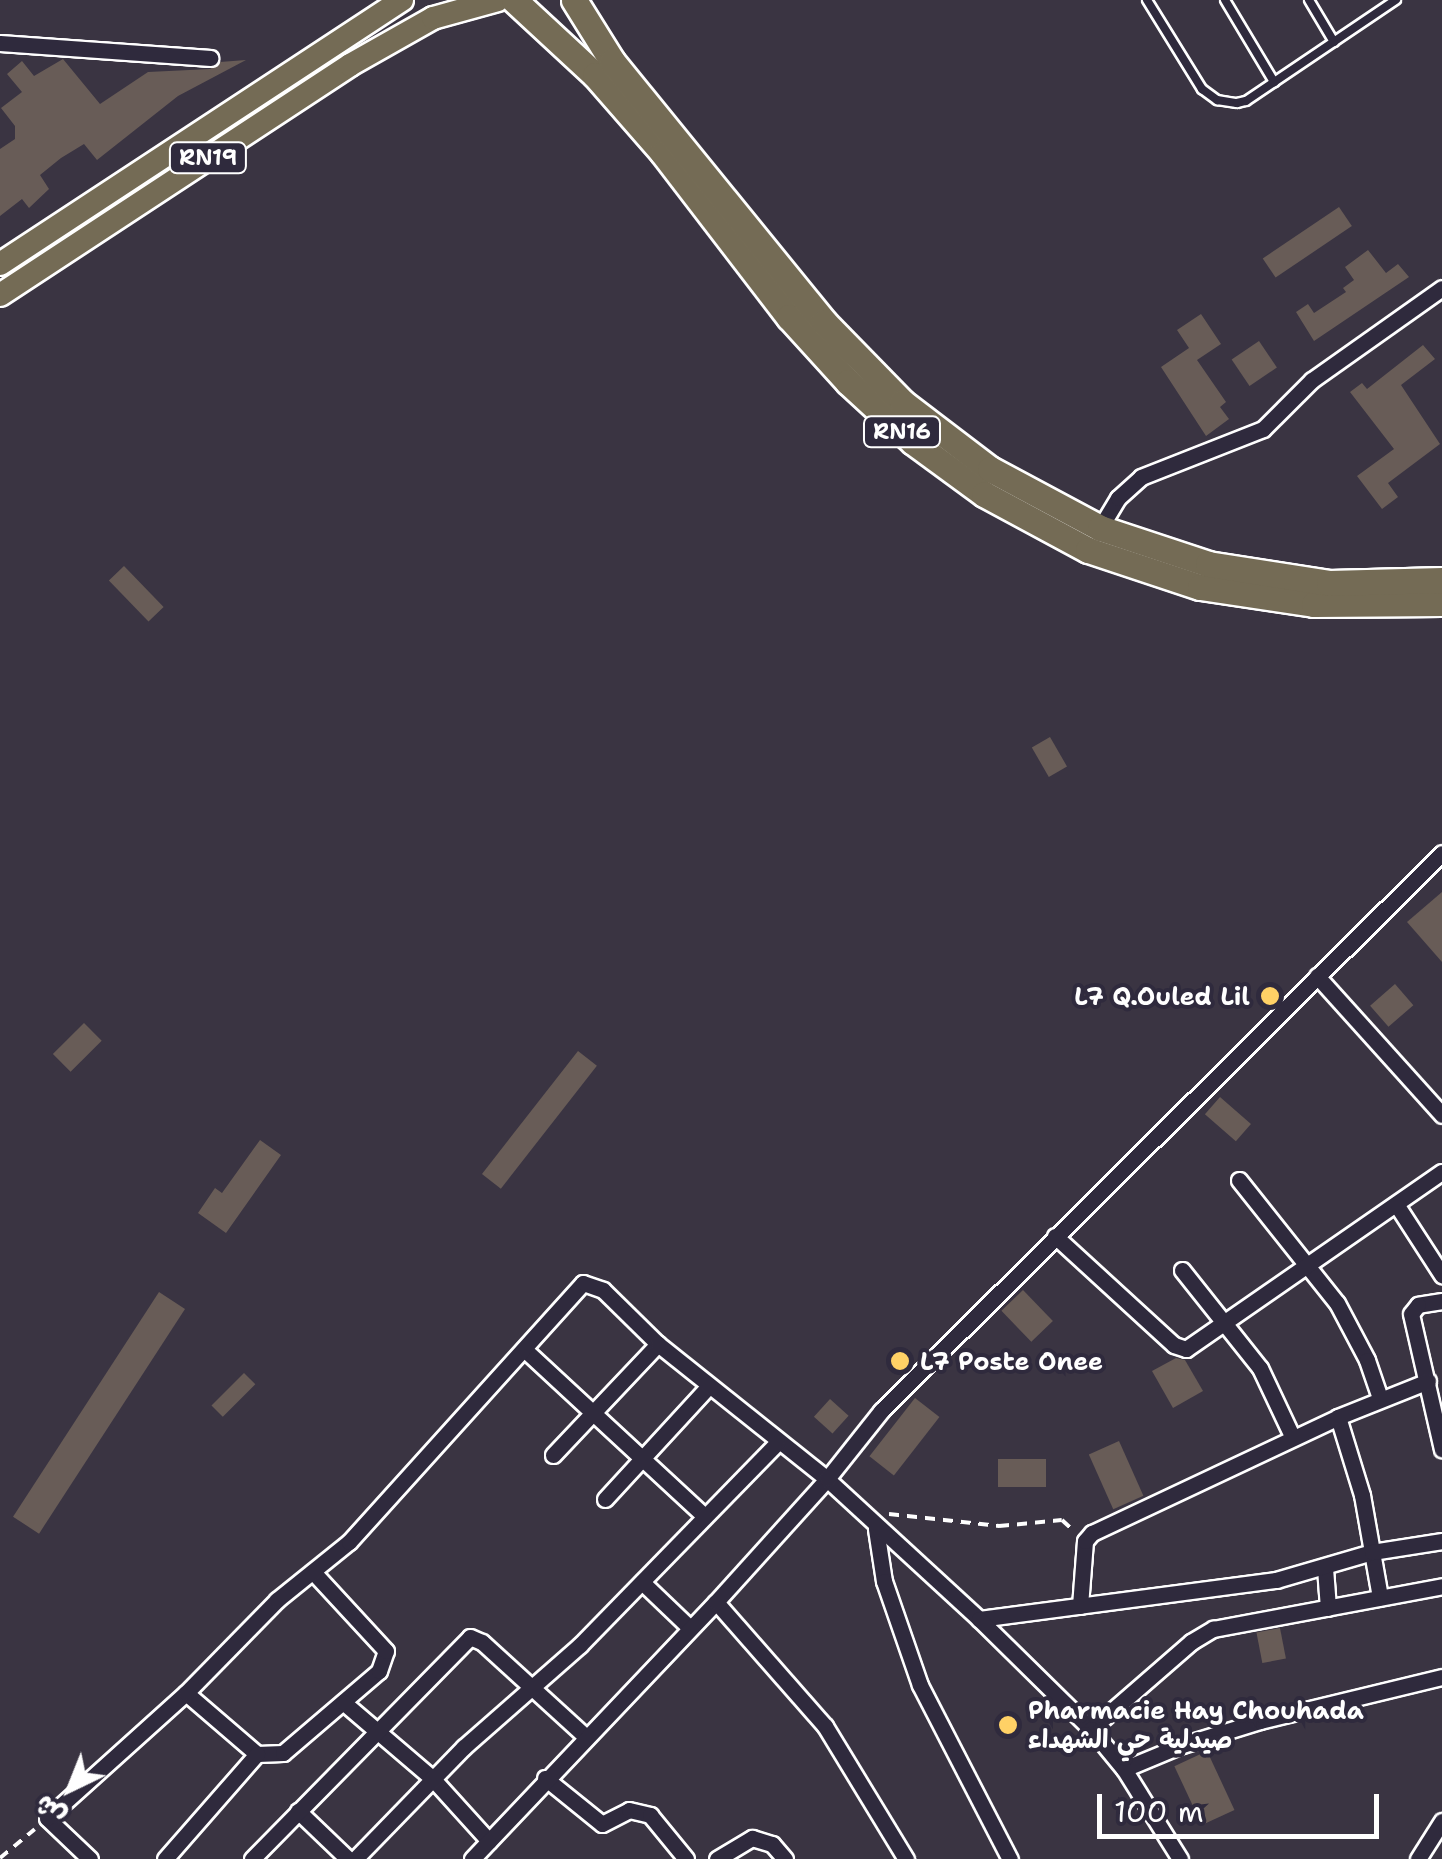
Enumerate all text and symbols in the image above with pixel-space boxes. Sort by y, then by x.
road number: RN19 [168,141,248,175]
road number: RN16 [862,415,942,449]
place label: L7 Q.Ouled Lil [1074,981,1250,1011]
marker: L7 Q.Ouled Lil [1259,985,1281,1007]
place label: L7 Poste Onee [920,1346,1103,1376]
marker: L7 Poste Onee [889,1350,911,1372]
place label: Pharmacie Hay Chouhada صيدلية حي الشهداء [1028,1696,1364,1755]
marker: Pharmacie Hay Chouhada صيدلية حي الشهداء [997,1714,1019,1736]
north arrow [20,1739,120,1839]
scale bar [1102,1774,1384,1836]
text: ش [25,1787,74,1835]
text: 100 m [1114,1791,1204,1832]

